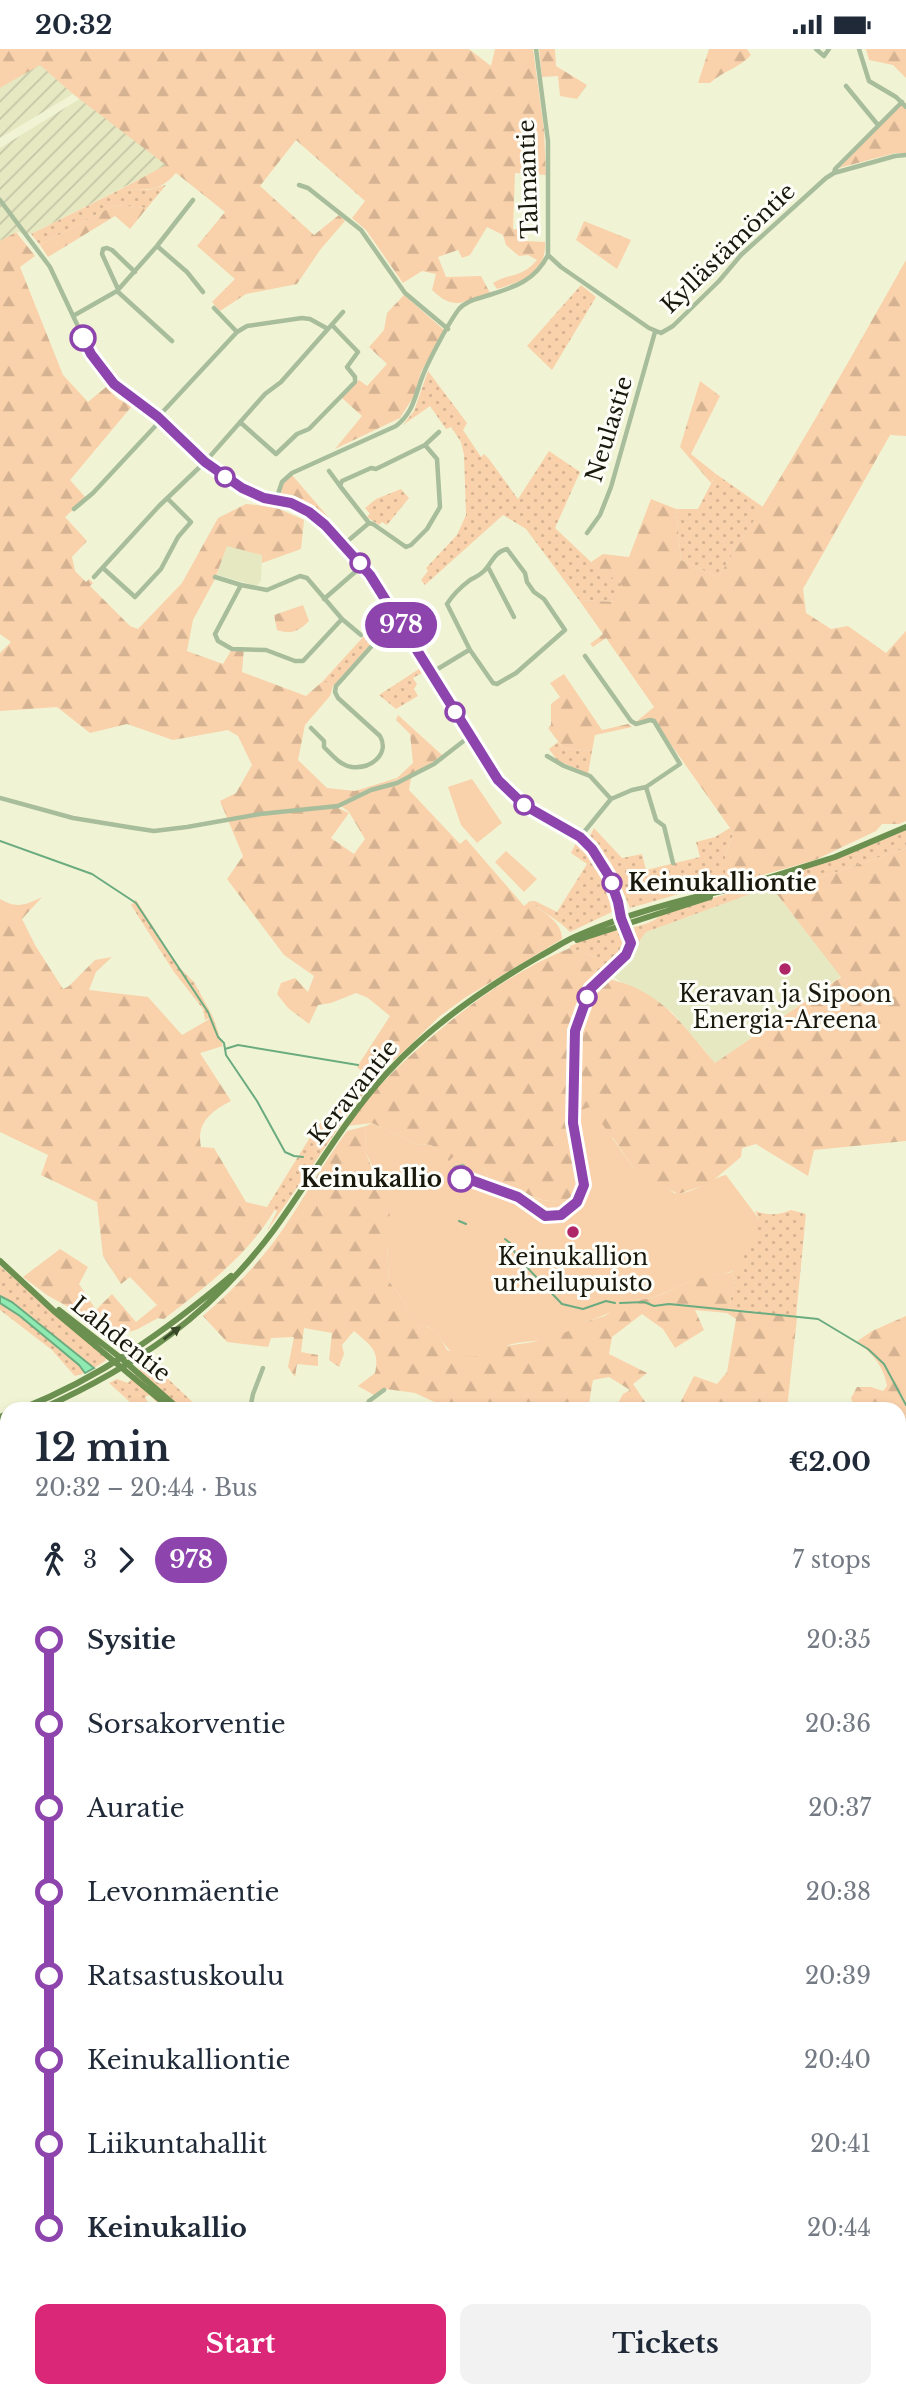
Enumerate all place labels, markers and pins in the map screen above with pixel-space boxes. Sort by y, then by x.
unlabelled marker [70,325,96,351]
unlabelled marker [215,467,235,487]
unlabelled marker [350,553,370,573]
unlabelled marker [445,702,465,722]
unlabelled marker [514,795,534,815]
place label: Keinukalliontie [628,869,817,897]
marker: Keinukalliontie [602,873,622,893]
marker: Keravan ja Sipoon Energia-Areena [777,961,793,977]
place label: Keravan ja Sipoon Energia-Areena [678,980,892,1034]
unlabelled marker [577,987,597,1007]
place label: Keinukallio [301,1165,442,1193]
marker: Keinukallio [448,1166,474,1192]
marker: Keinukallion urheilupuisto [565,1224,581,1240]
place label: Keinukallion urheilupuisto [493,1243,653,1297]

